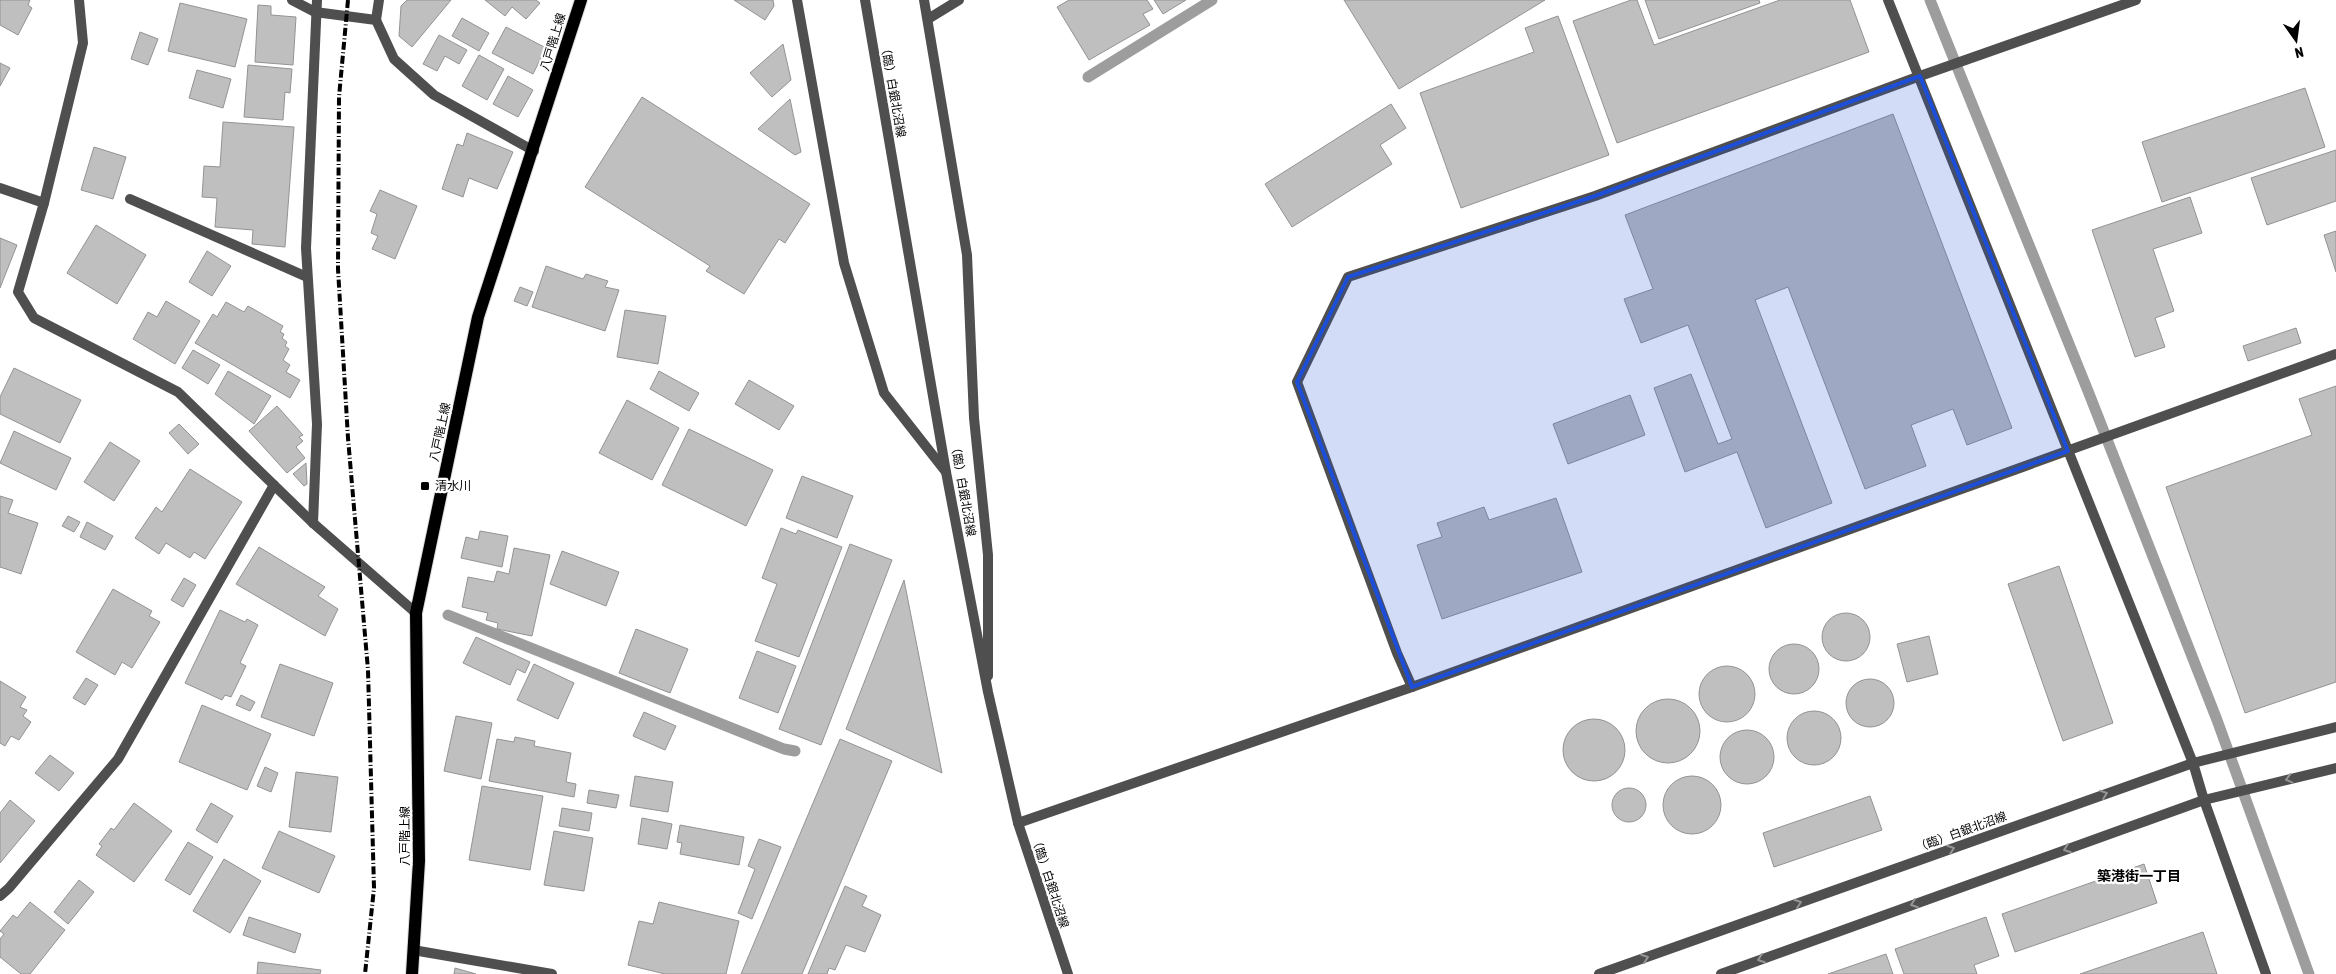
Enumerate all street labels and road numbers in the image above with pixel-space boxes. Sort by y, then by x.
street label: 八戸階上線 [538,11,568,73]
street label: （臨）白銀北沼線 [878,42,908,138]
street label: 八戸階上線 [427,401,453,463]
street label: （臨）白銀北沼線 [948,441,978,537]
street label: 八戸階上線 [398,806,412,866]
street label: （臨）白銀北沼線 [1913,809,2009,855]
street label: （臨）白銀北沼線 [1029,834,1071,930]

